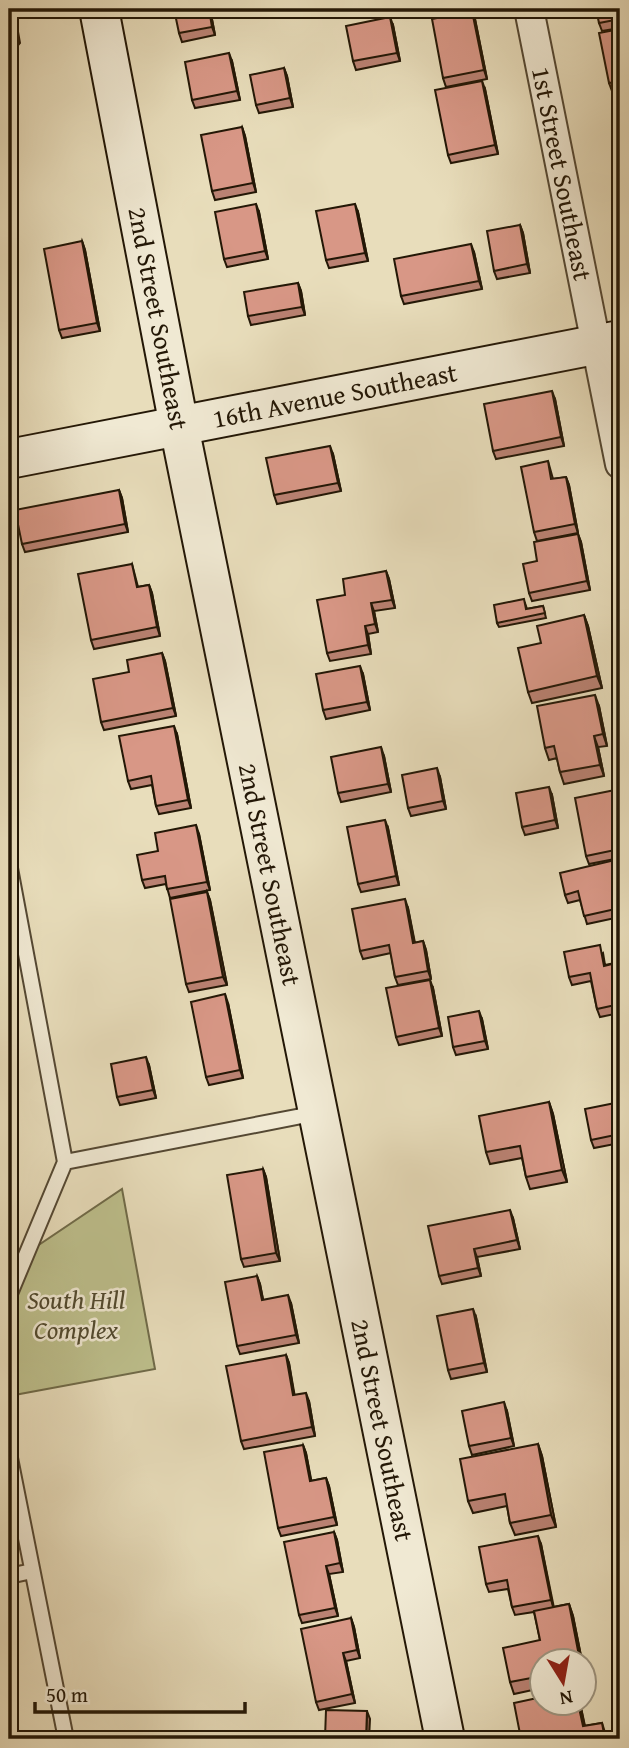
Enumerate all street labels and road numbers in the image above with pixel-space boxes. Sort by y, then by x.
street label: 1st Street Southeast [522,63,603,284]
street label: 2nd Street Southeast [118,204,199,433]
street label: 16th Avenue Southeast [209,352,460,438]
street label: 2nd Street Southeast [229,759,312,989]
street label: 2nd Street Southeast [341,1315,424,1545]

